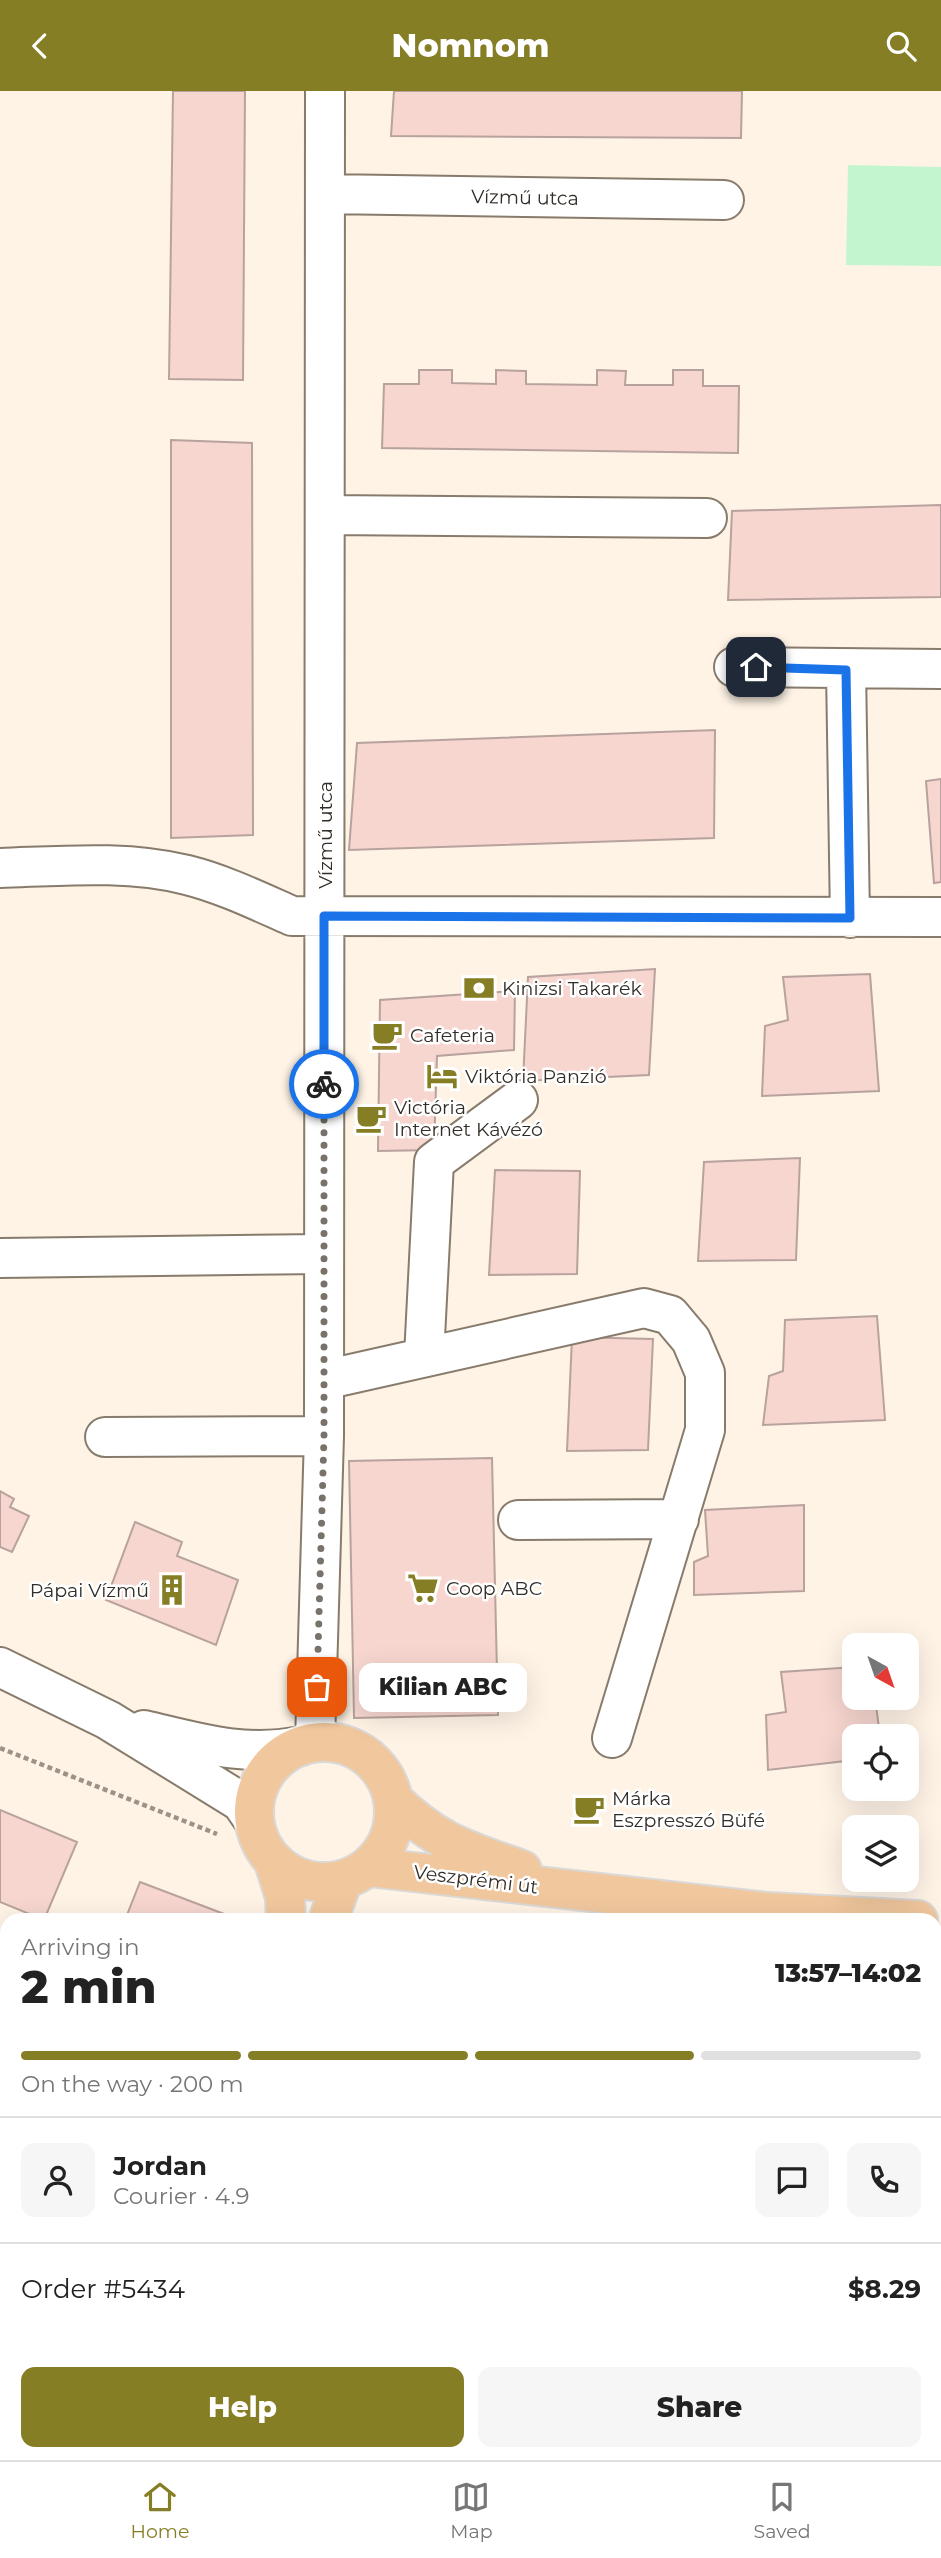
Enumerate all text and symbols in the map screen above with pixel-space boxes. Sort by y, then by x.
text: Nomnom [392,26,549,65]
icon: back [21,27,59,65]
icon: search [882,27,920,65]
street label: Vízmű utca [471,185,579,210]
pin [726,637,786,697]
icon: home [737,648,775,686]
street label: Vízmű utca [314,781,337,889]
bank icon: Kinizsi Takarék [462,971,496,1005]
place label: Kinizsi Takarék [502,977,642,1000]
cafe icon: Cafeteria [370,1018,404,1052]
place label: Cafeteria [410,1024,495,1047]
courier [289,1049,359,1119]
hotel icon: Viktória Panzió [425,1059,459,1093]
icon: bike [305,1065,343,1103]
place label: Viktória Panzió [465,1065,607,1088]
place label: Victória Internet Kávézó [394,1096,543,1141]
cafe icon: Victória Internet Kávézó [354,1101,388,1135]
supermarket icon: Coop ABC [406,1571,440,1605]
building icon: Pápai Vízmű [155,1573,189,1607]
place label: Coop ABC [446,1577,542,1600]
place label: Pápai Vízmű [30,1579,149,1602]
north arrow [842,1633,919,1710]
map controls [842,1633,919,1892]
pin [287,1657,347,1717]
callout: Kilian ABC [359,1663,527,1711]
icon: bag [298,1668,336,1706]
text: Kilian ABC [379,1673,507,1701]
button: locate [842,1724,919,1801]
place label: Márka Eszpresszó Büfé [612,1787,765,1832]
cafe icon: Márka Eszpresszó Büfé [572,1792,606,1826]
button: layers [842,1815,919,1892]
street label: Veszprémi út [412,1860,540,1899]
text: Arriving in [21,1933,140,1961]
text: 13:57–14:02 [775,1957,921,1989]
text: 2 min [21,1958,156,2015]
text: On the way · 200 m [21,2070,244,2098]
button: person [21,2143,95,2217]
button: chat [755,2143,829,2217]
button: phone [847,2143,921,2217]
text: Jordan [113,2150,207,2182]
text: Courier · 4.9 [113,2182,249,2210]
text: Order #5434 [21,2273,185,2305]
text: $8.29 [848,2273,921,2305]
button: Help [21,2367,464,2447]
button: Share [478,2367,921,2447]
tab: Home [130,2478,189,2543]
tab: Map [450,2478,493,2543]
tab: Saved [753,2478,811,2543]

